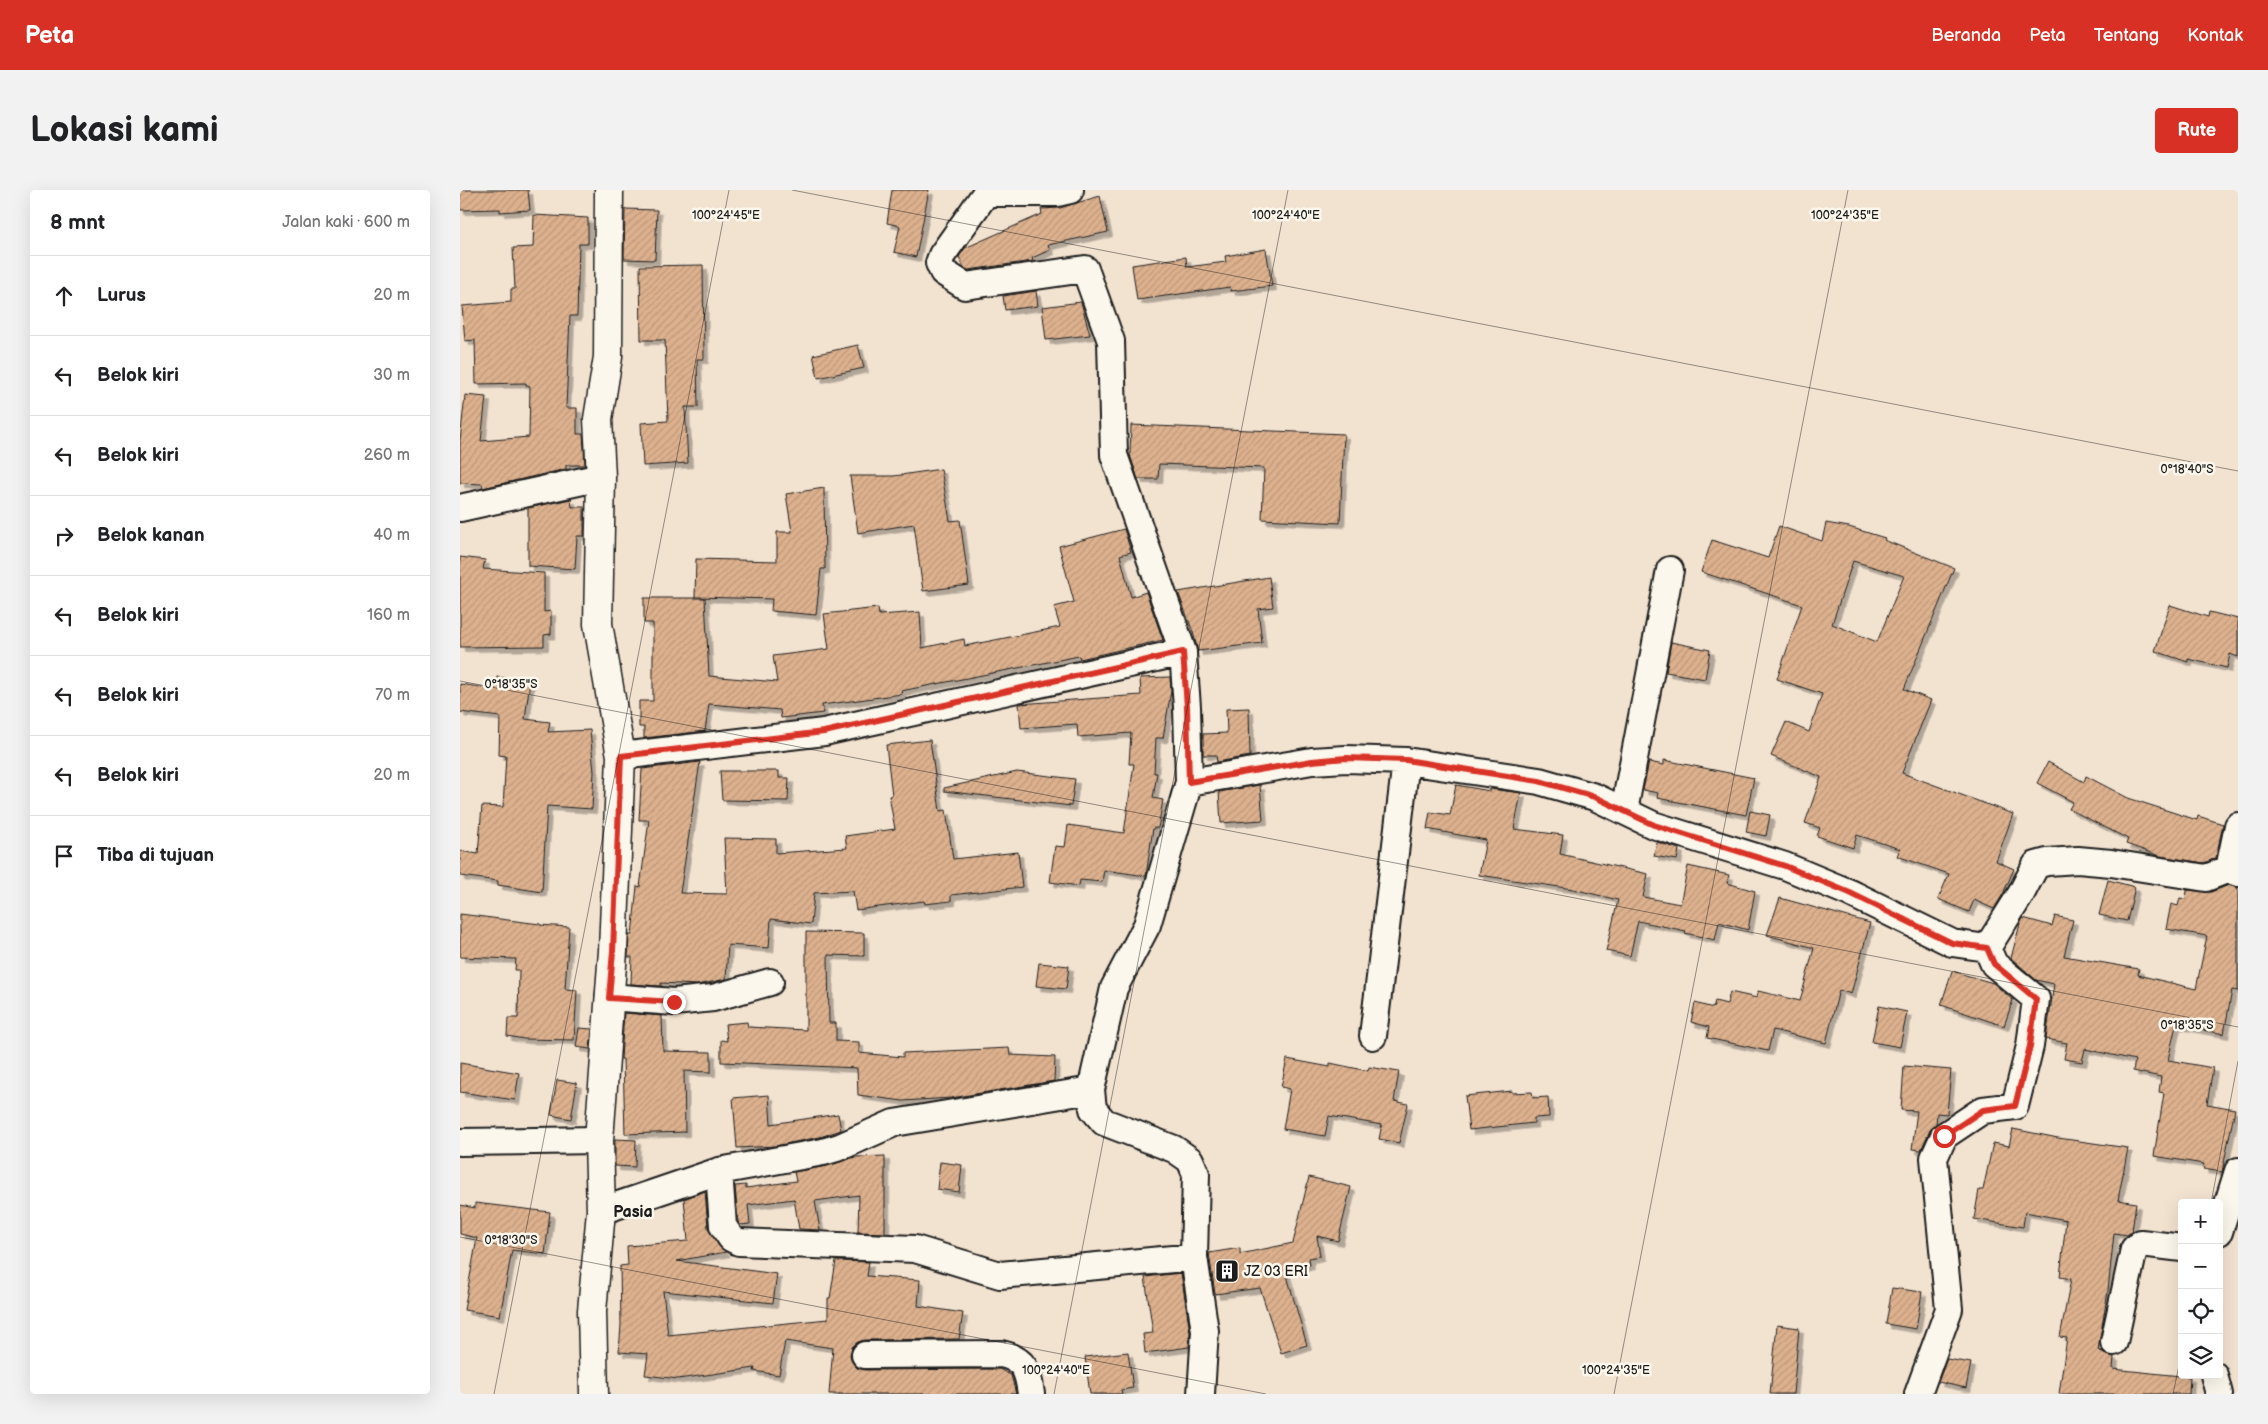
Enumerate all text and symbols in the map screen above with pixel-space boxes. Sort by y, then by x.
text: Peta [25,21,74,50]
text: Beranda [1931,25,2001,46]
text: Peta [2029,25,2066,46]
text: Tentang [2094,25,2159,46]
text: Kontak [2187,25,2243,46]
button: Rute [2155,108,2238,153]
text: Lokasi kami [30,109,219,152]
text: 100°24'45"E [692,208,760,223]
text: 100°24'40"E [1252,208,1320,223]
text: 100°24'35"E [1811,208,1879,223]
text: 8 mnt [50,210,105,235]
text: Jalan kaki · 600 m [282,213,410,232]
icon: ahead [50,282,78,310]
text: Lurus [97,284,146,307]
text: 20 m [374,286,410,305]
icon: left [50,362,78,390]
text: Belok kiri [97,364,179,387]
text: 30 m [373,366,410,385]
icon: left [50,442,78,470]
text: Belok kiri [97,444,179,467]
text: 260 m [364,446,410,465]
text: 0°18'40"S [2160,462,2214,477]
icon: right [50,522,78,550]
text: Belok kanan [97,524,205,547]
text: 40 m [373,526,410,545]
icon: left [50,602,78,630]
text: Belok kiri [97,604,179,627]
text: 160 m [367,606,410,625]
text: 0°18'35"S [485,677,537,692]
icon: left [50,682,78,710]
text: Belok kiri [97,684,179,707]
text: 70 m [375,686,410,705]
icon: left [50,762,78,790]
text: Belok kiri [97,764,179,787]
text: 20 m [374,766,410,785]
icon: arrive [50,842,78,870]
text: Tiba di tujuan [97,844,214,867]
route end [663,991,686,1014]
text: 0°18'35"S [2161,1018,2213,1033]
route start [1933,1125,1956,1148]
map controls [2178,1199,2223,1379]
button: + [2178,1199,2223,1244]
district label: Pasia [613,1203,653,1222]
text: 0°18'30"S [484,1233,538,1248]
button: − [2178,1244,2223,1289]
building icon: JZ 03 ERI [1214,1258,1240,1284]
place label: JZ 03 ERI [1244,1263,1308,1280]
button: locate [2178,1289,2223,1334]
button: layers [2178,1334,2223,1379]
text: 100°24'40"E [1022,1363,1090,1378]
text: 100°24'35"E [1582,1363,1650,1378]

